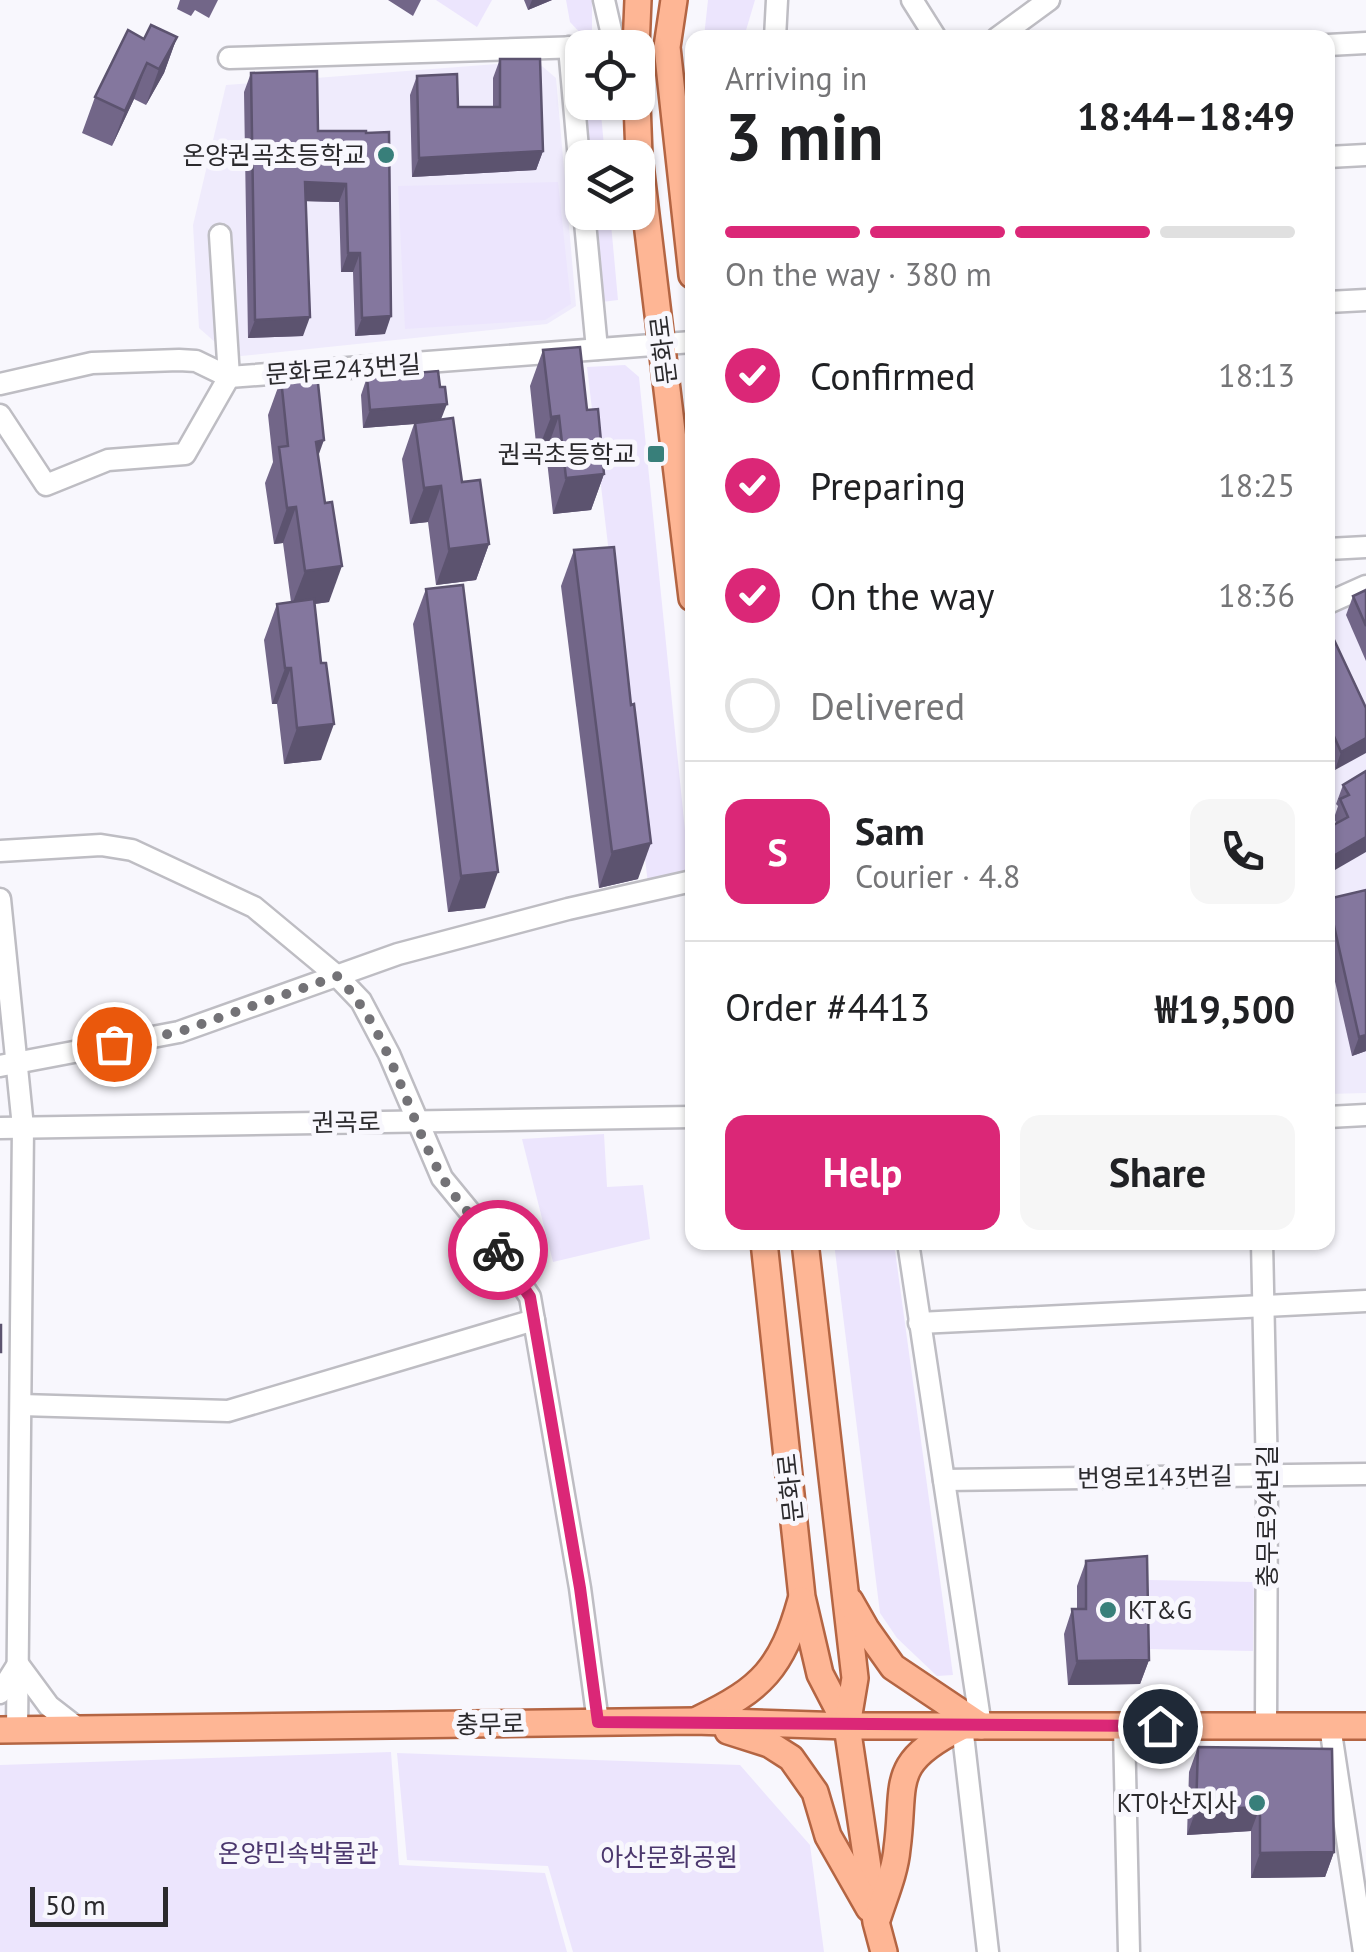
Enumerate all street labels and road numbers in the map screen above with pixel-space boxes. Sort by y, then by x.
street label: 문화로 [643,314,683,386]
street label: 문화로243번길 [264,348,422,390]
street label: 권곡로 [311,1105,381,1139]
street label: 충무로94번길 [1251,1445,1283,1587]
street label: 문화로 [770,1452,810,1524]
street label: 번영로143번길 [1077,1460,1233,1494]
street label: 충무로 [455,1707,525,1741]

